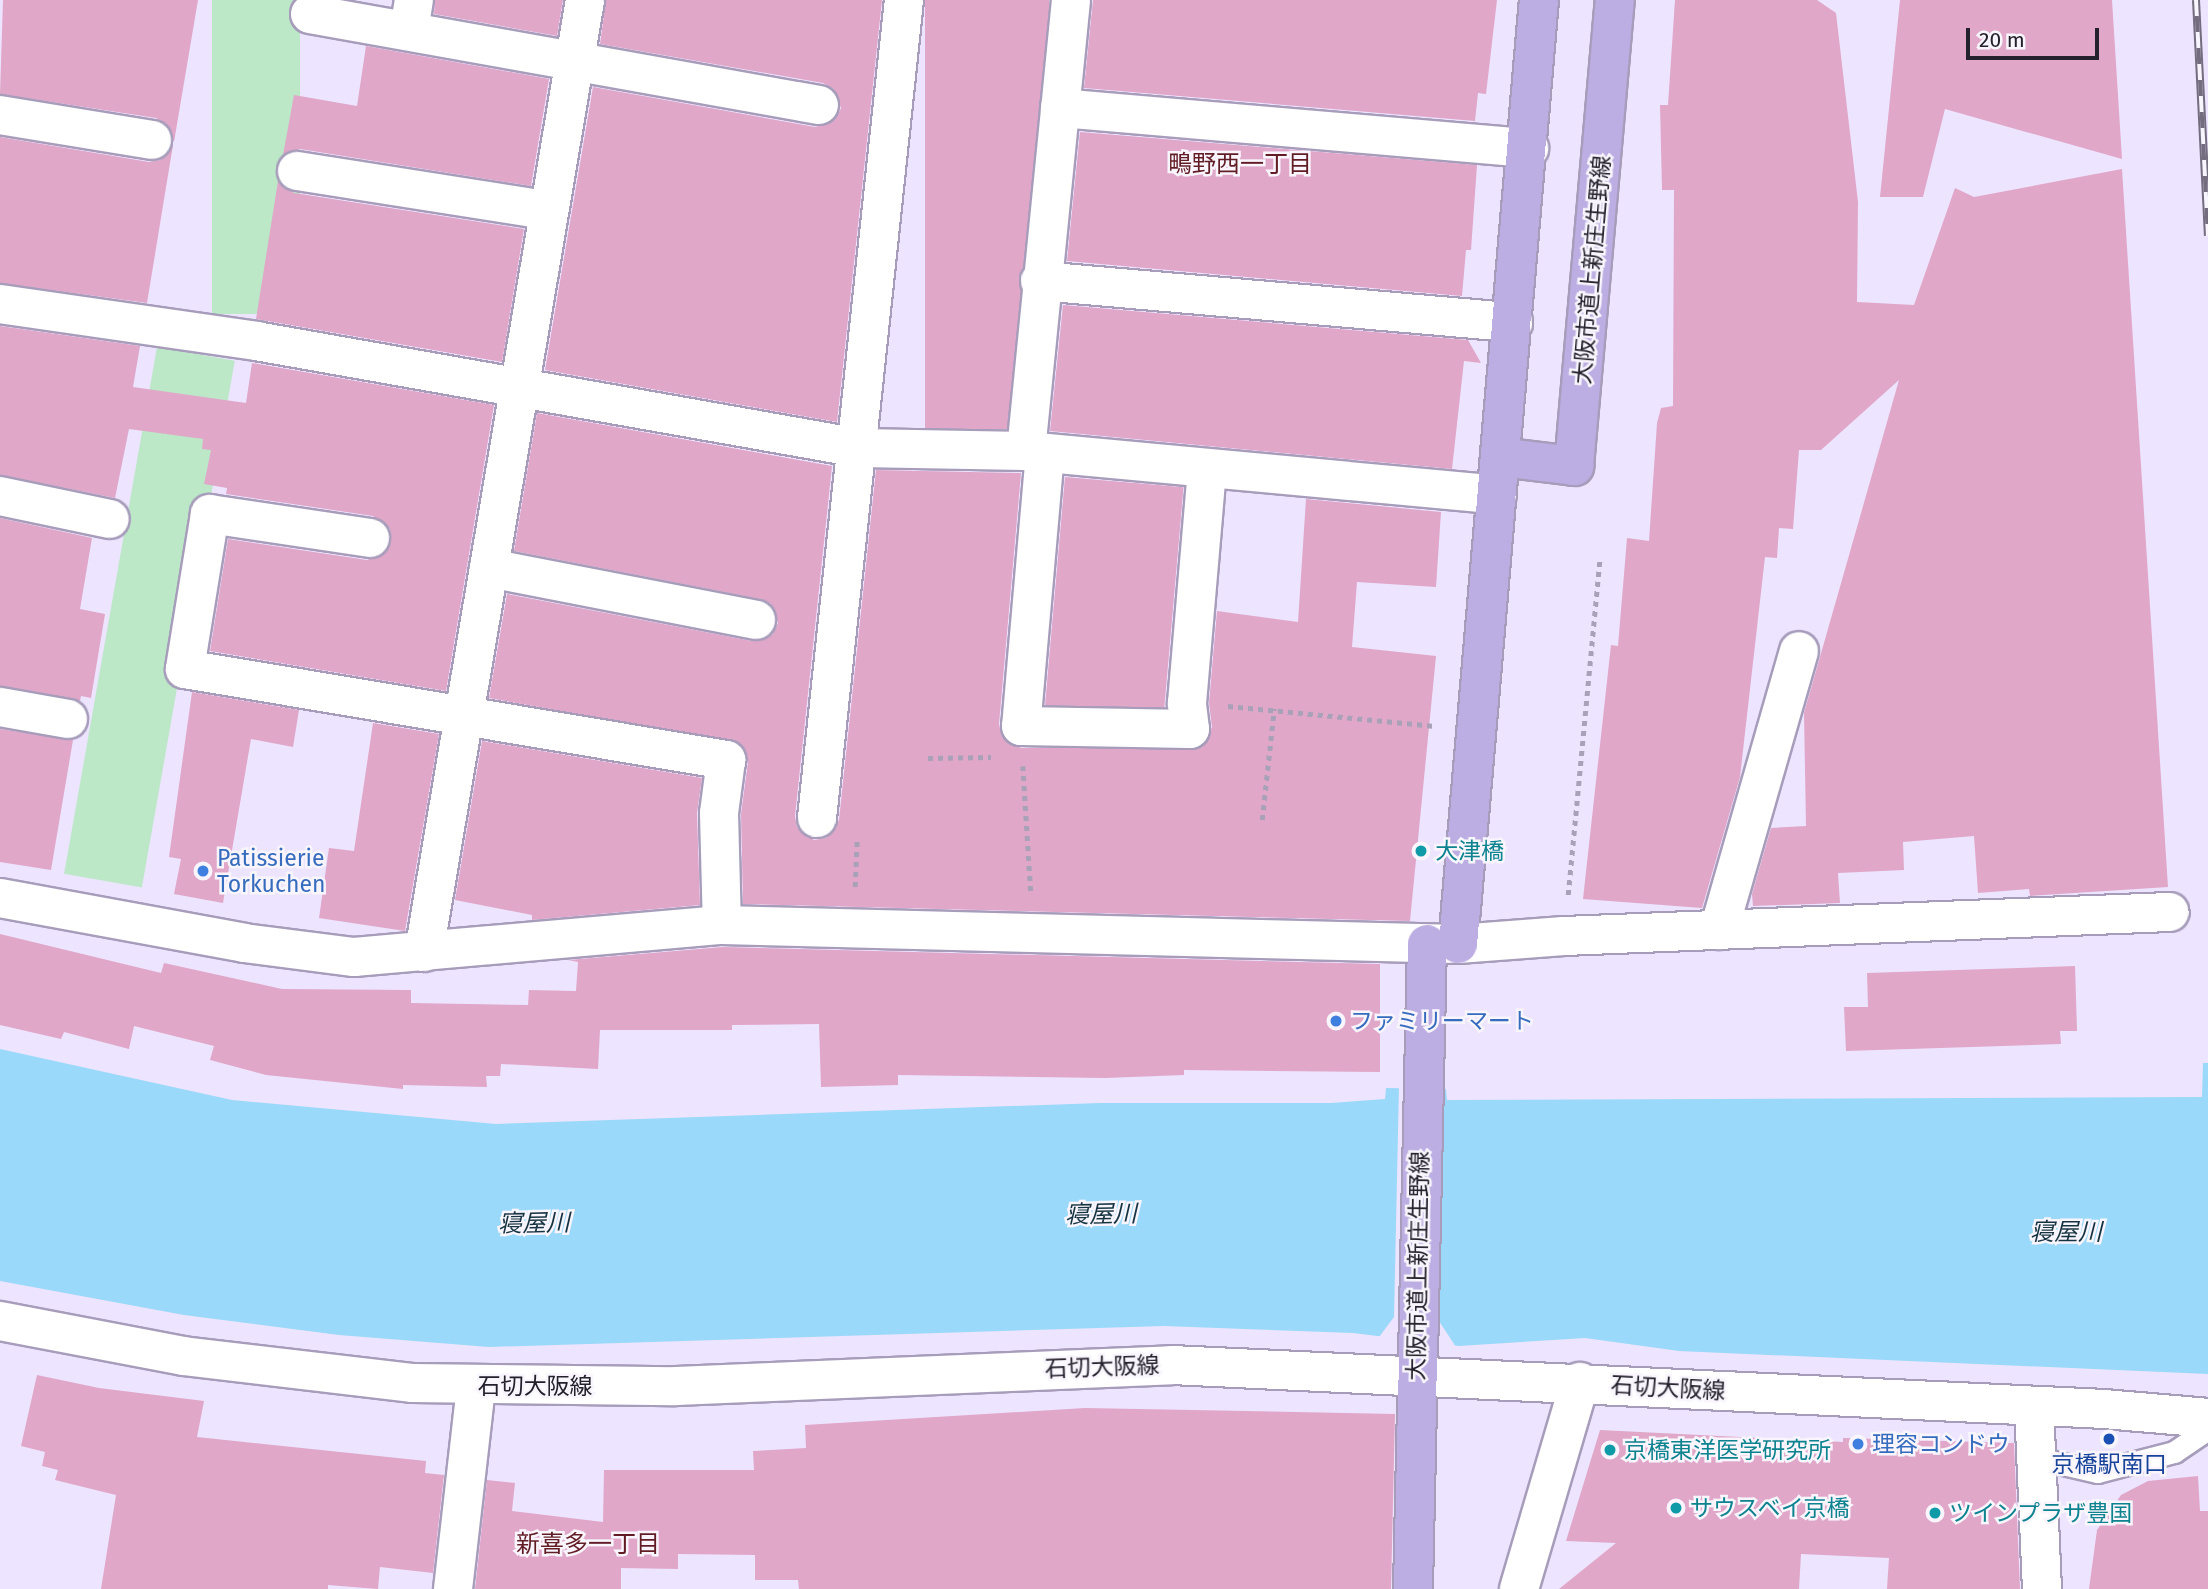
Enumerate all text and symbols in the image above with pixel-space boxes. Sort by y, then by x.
scale bar [1970,14,2103,58]
text: 20 m [1979,27,2025,53]
district label: 鴫野西一丁目 [1168,151,1312,179]
street label: 大阪市道上新庄生野線 [1568,154,1616,386]
place label: 大津橋 [1435,837,1504,865]
marker: 大津橋 [1413,843,1429,859]
place label: Patissierie Torkuchen [217,844,325,898]
marker: Patissierie Torkuchen [195,863,211,879]
place label: ファミリーマート [1350,1007,1534,1035]
marker: ファミリーマート [1328,1013,1344,1029]
street label: 大阪市道上新庄生野線 [1402,1151,1434,1381]
water label: 寝屋川 [1065,1200,1137,1230]
water label: 寝屋川 [498,1209,570,1239]
water label: 寝屋川 [2030,1219,2102,1247]
street label: 石切大阪線 [1044,1351,1160,1383]
street label: 石切大阪線 [1610,1371,1726,1405]
street label: 石切大阪線 [478,1372,592,1400]
place label: 理容コンドウ [1872,1430,2010,1458]
marker: 京橋駅南口 [2101,1431,2117,1447]
place label: 京橋東洋医学研究所 [1624,1436,1831,1464]
marker: 理容コンドウ [1850,1436,1866,1452]
marker: 京橋東洋医学研究所 [1602,1442,1618,1458]
place label: 京橋駅南口 [2052,1450,2166,1478]
place label: サウスベイ京橋 [1690,1494,1851,1522]
place label: ツインプラザ豊国 [1949,1499,2133,1527]
marker: サウスベイ京橋 [1668,1500,1684,1516]
marker: ツインプラザ豊国 [1927,1505,1943,1521]
district label: 新喜多一丁目 [516,1531,660,1559]

